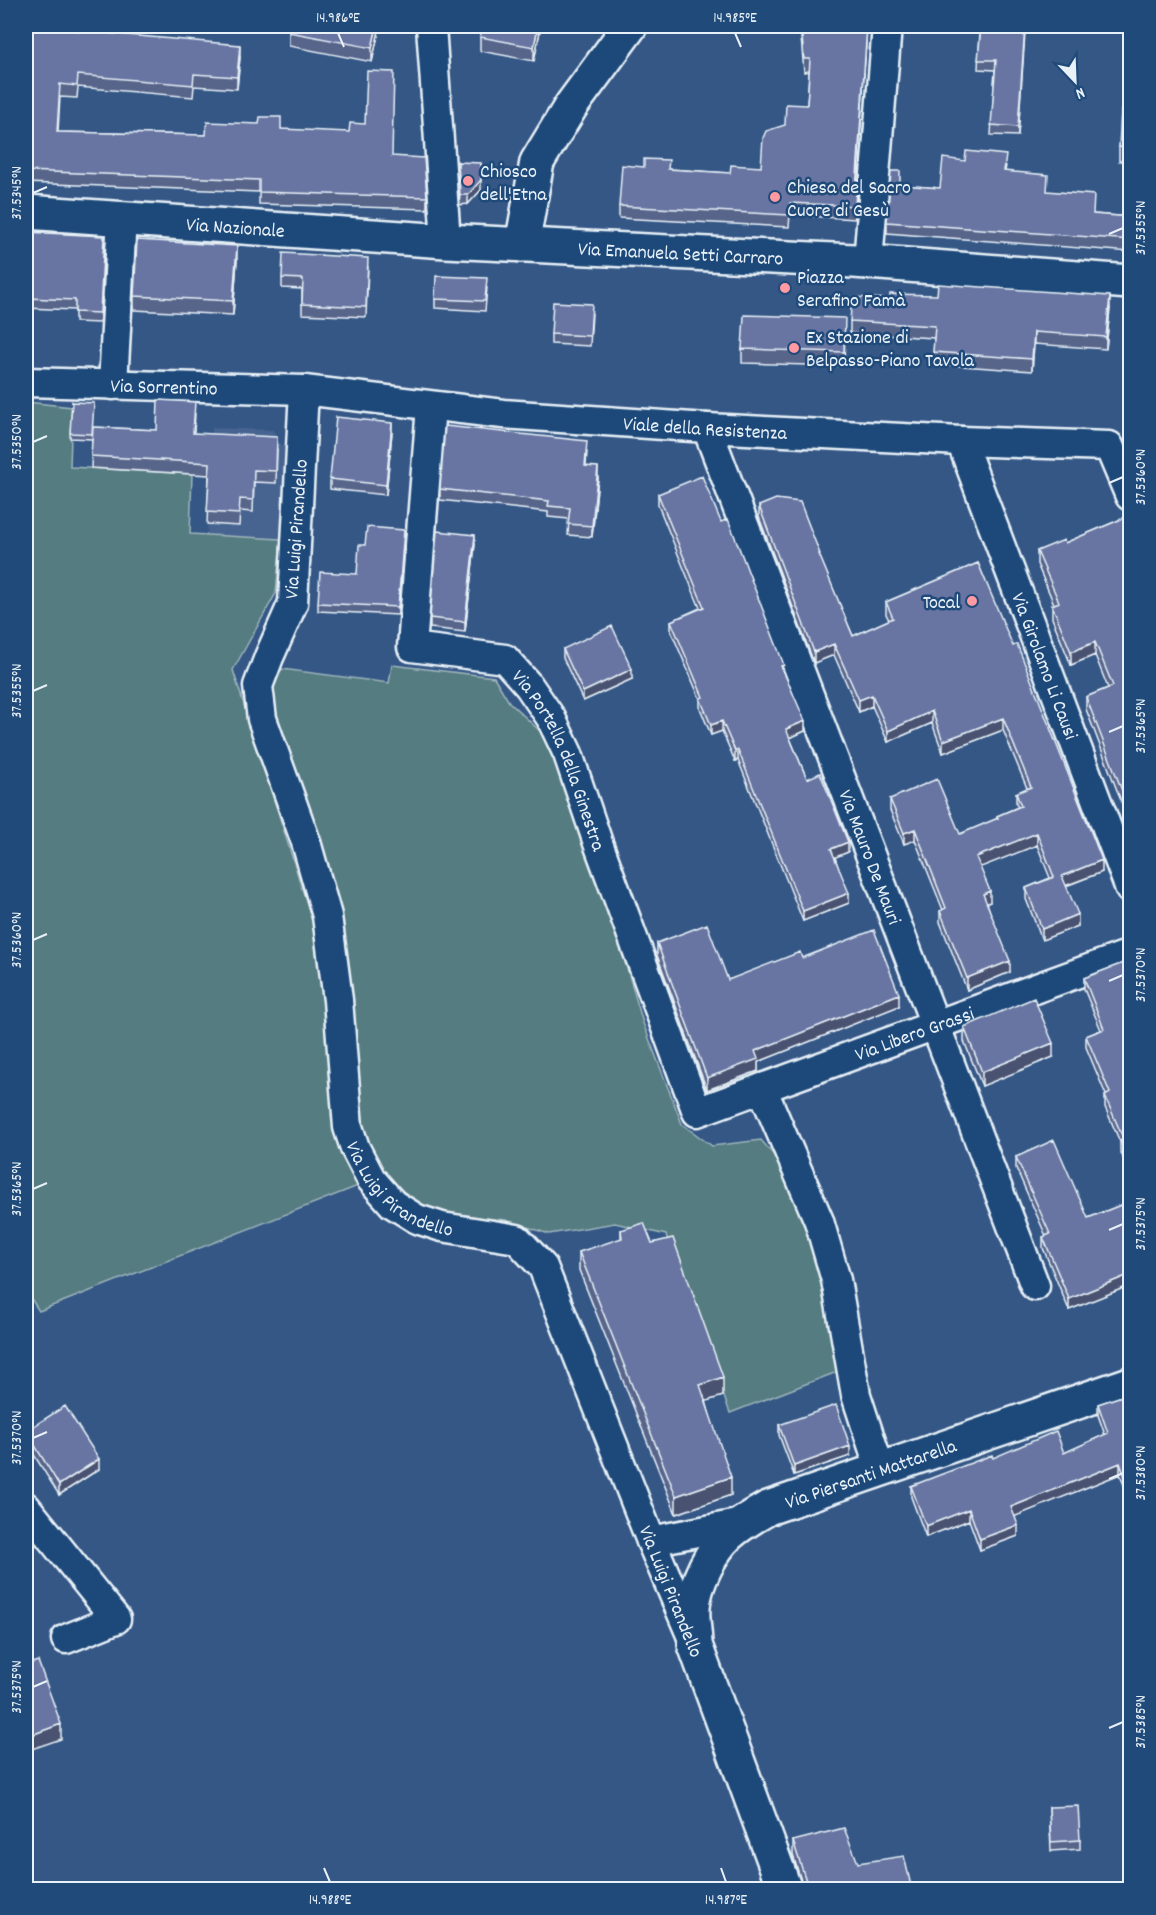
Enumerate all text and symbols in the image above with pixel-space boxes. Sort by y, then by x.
text: 14.986°E [316,8,360,30]
text: 14.985°E [713,8,757,30]
north arrow [1045,51,1105,111]
text: N [1072,80,1088,105]
place label: Chiosco dell'Etna [480,159,547,210]
text: 37.5345°N [7,166,29,220]
marker: Chiosco dell'Etna [461,174,475,188]
place label: Chiesa del Sacro Cuore di Gesù [787,175,911,226]
marker: Chiesa del Sacro Cuore di Gesù [768,190,782,204]
text: 37.5355°N [1131,201,1153,255]
street label: Via Nazionale [185,212,286,247]
street label: Via Emanuela Setti Carraro [577,236,784,275]
place label: Piazza Serafino Famà [797,265,905,316]
marker: Piazza Serafino Famà [778,281,792,295]
place label: Ex Stazione di Belpasso-Piano Tavola [806,325,974,376]
marker: Ex Stazione di Belpasso-Piano Tavola [787,341,801,355]
street label: Via Sorrentino [110,373,218,405]
street label: Viale della Resistenza [622,411,788,449]
text: 37.5350°N [7,414,29,470]
text: 37.5360°N [1131,449,1153,505]
street label: Via Luigi Pirandello [279,458,317,600]
street label: Via Girolamo Li Causi [1002,589,1084,744]
place label: Tocal [923,590,960,618]
marker: Tocal [965,594,979,608]
text: 37.5355°N [7,664,29,718]
street label: Via Portella della Ginestra [504,665,611,856]
text: 37.5365°N [1131,698,1153,754]
street label: Via Mauro De Mauri [830,786,907,930]
text: 37.5360°N [7,912,29,968]
text: 37.5370°N [1131,948,1153,1002]
street label: Via Libero Grassi [852,1001,979,1070]
street label: Via Luigi Pirandello [337,1138,455,1246]
text: 37.5365°N [7,1161,29,1217]
text: 37.5375°N [1131,1197,1153,1251]
text: 37.5370°N [7,1411,29,1465]
street label: Via Piersanti Mattarella [782,1433,961,1518]
text: 37.5380°N [1131,1446,1153,1500]
street label: Via Luigi Pirandello [630,1522,708,1662]
text: 37.5375°N [7,1660,29,1714]
text: 37.5385°N [1131,1695,1153,1749]
text: 14.988°E [309,1890,351,1912]
text: 14.987°E [705,1890,747,1912]

